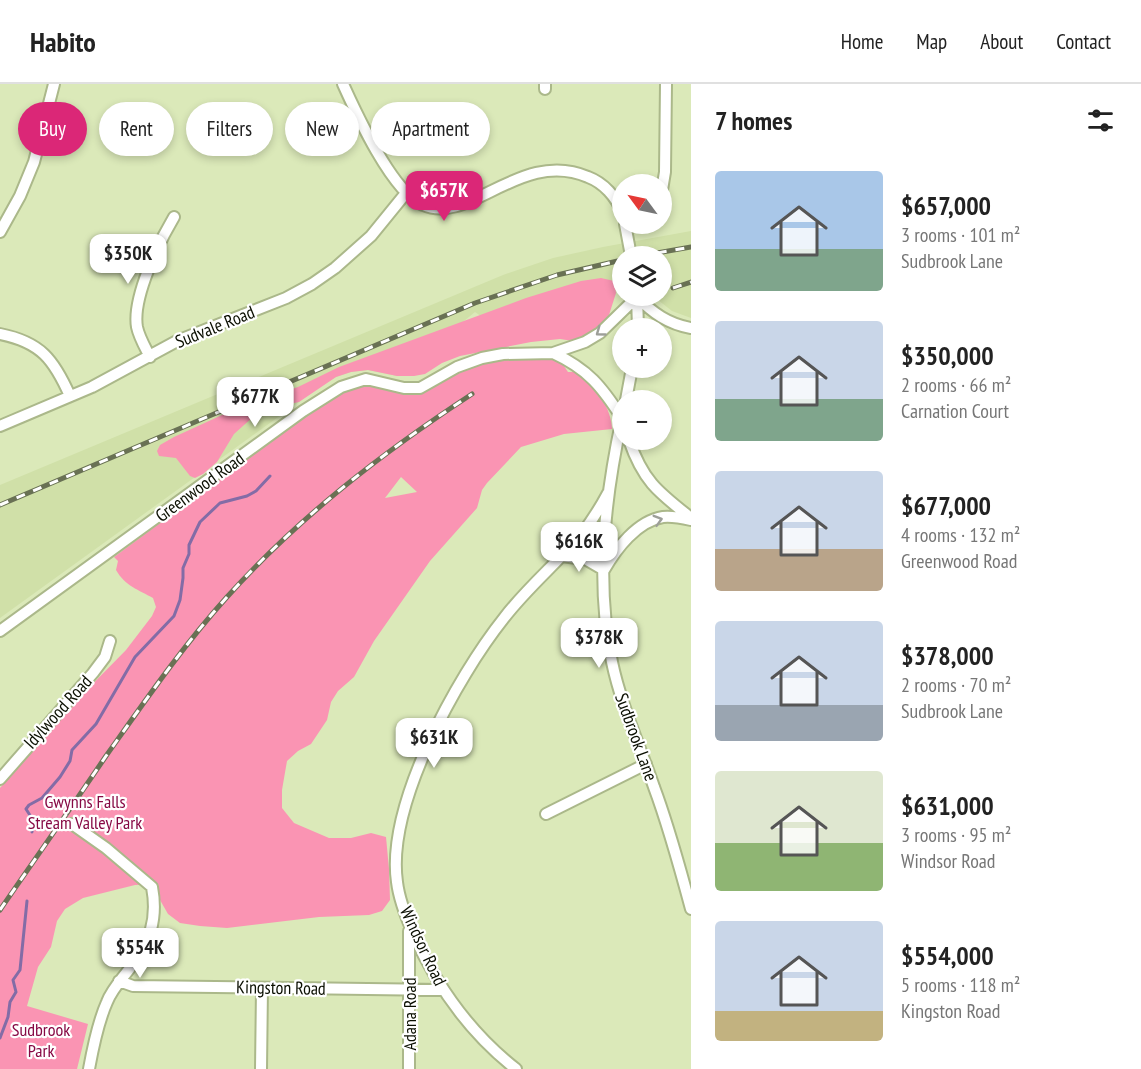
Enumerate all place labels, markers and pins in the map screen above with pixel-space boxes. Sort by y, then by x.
pin: $657K [402,171,486,222]
pin: $350K [86,234,170,285]
pin: $677K [213,377,297,428]
pin: $616K [537,522,621,573]
pin: $378K [557,618,641,669]
pin: $631K [392,718,476,769]
pin: $554K [98,928,182,979]

